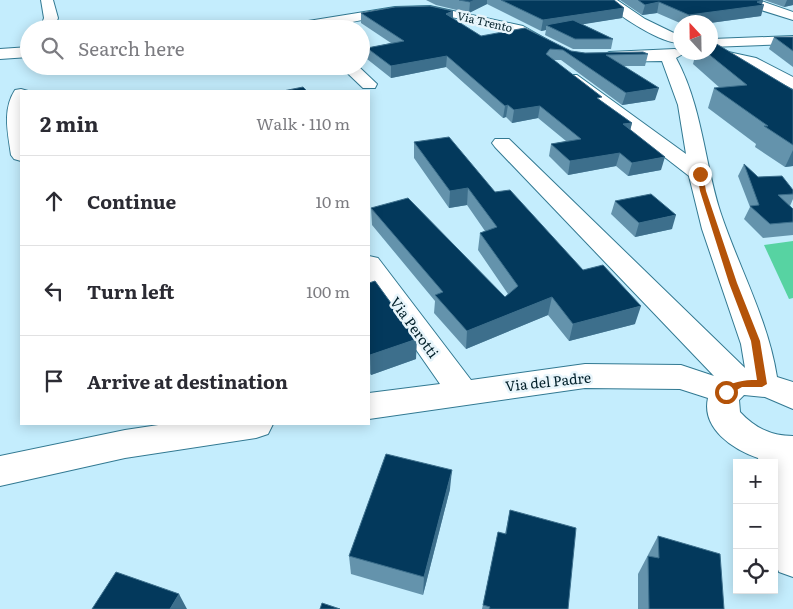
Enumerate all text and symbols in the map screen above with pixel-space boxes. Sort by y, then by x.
street label: Via Trento [456,7,514,35]
north arrow [673,15,718,60]
search box [20,20,370,75]
icon: search [38,34,66,62]
text: Search here [78,34,185,62]
text: 2 min [40,107,99,138]
text: Walk · 110 m [256,111,350,135]
route end [689,163,712,186]
icon: ahead [40,187,68,215]
text: Continue [87,187,176,215]
text: 10 m [316,189,350,213]
icon: left [40,277,68,305]
text: Turn left [87,277,174,305]
text: 100 m [306,279,350,303]
street label: Via Perotti [386,292,444,362]
icon: arrive [40,367,68,395]
text: Arrive at destination [87,367,288,395]
street label: Via del Padre [504,367,592,395]
route start [715,381,738,404]
map controls [733,459,778,594]
button: + [733,459,778,504]
button: − [733,504,778,549]
button: locate [733,549,778,594]

